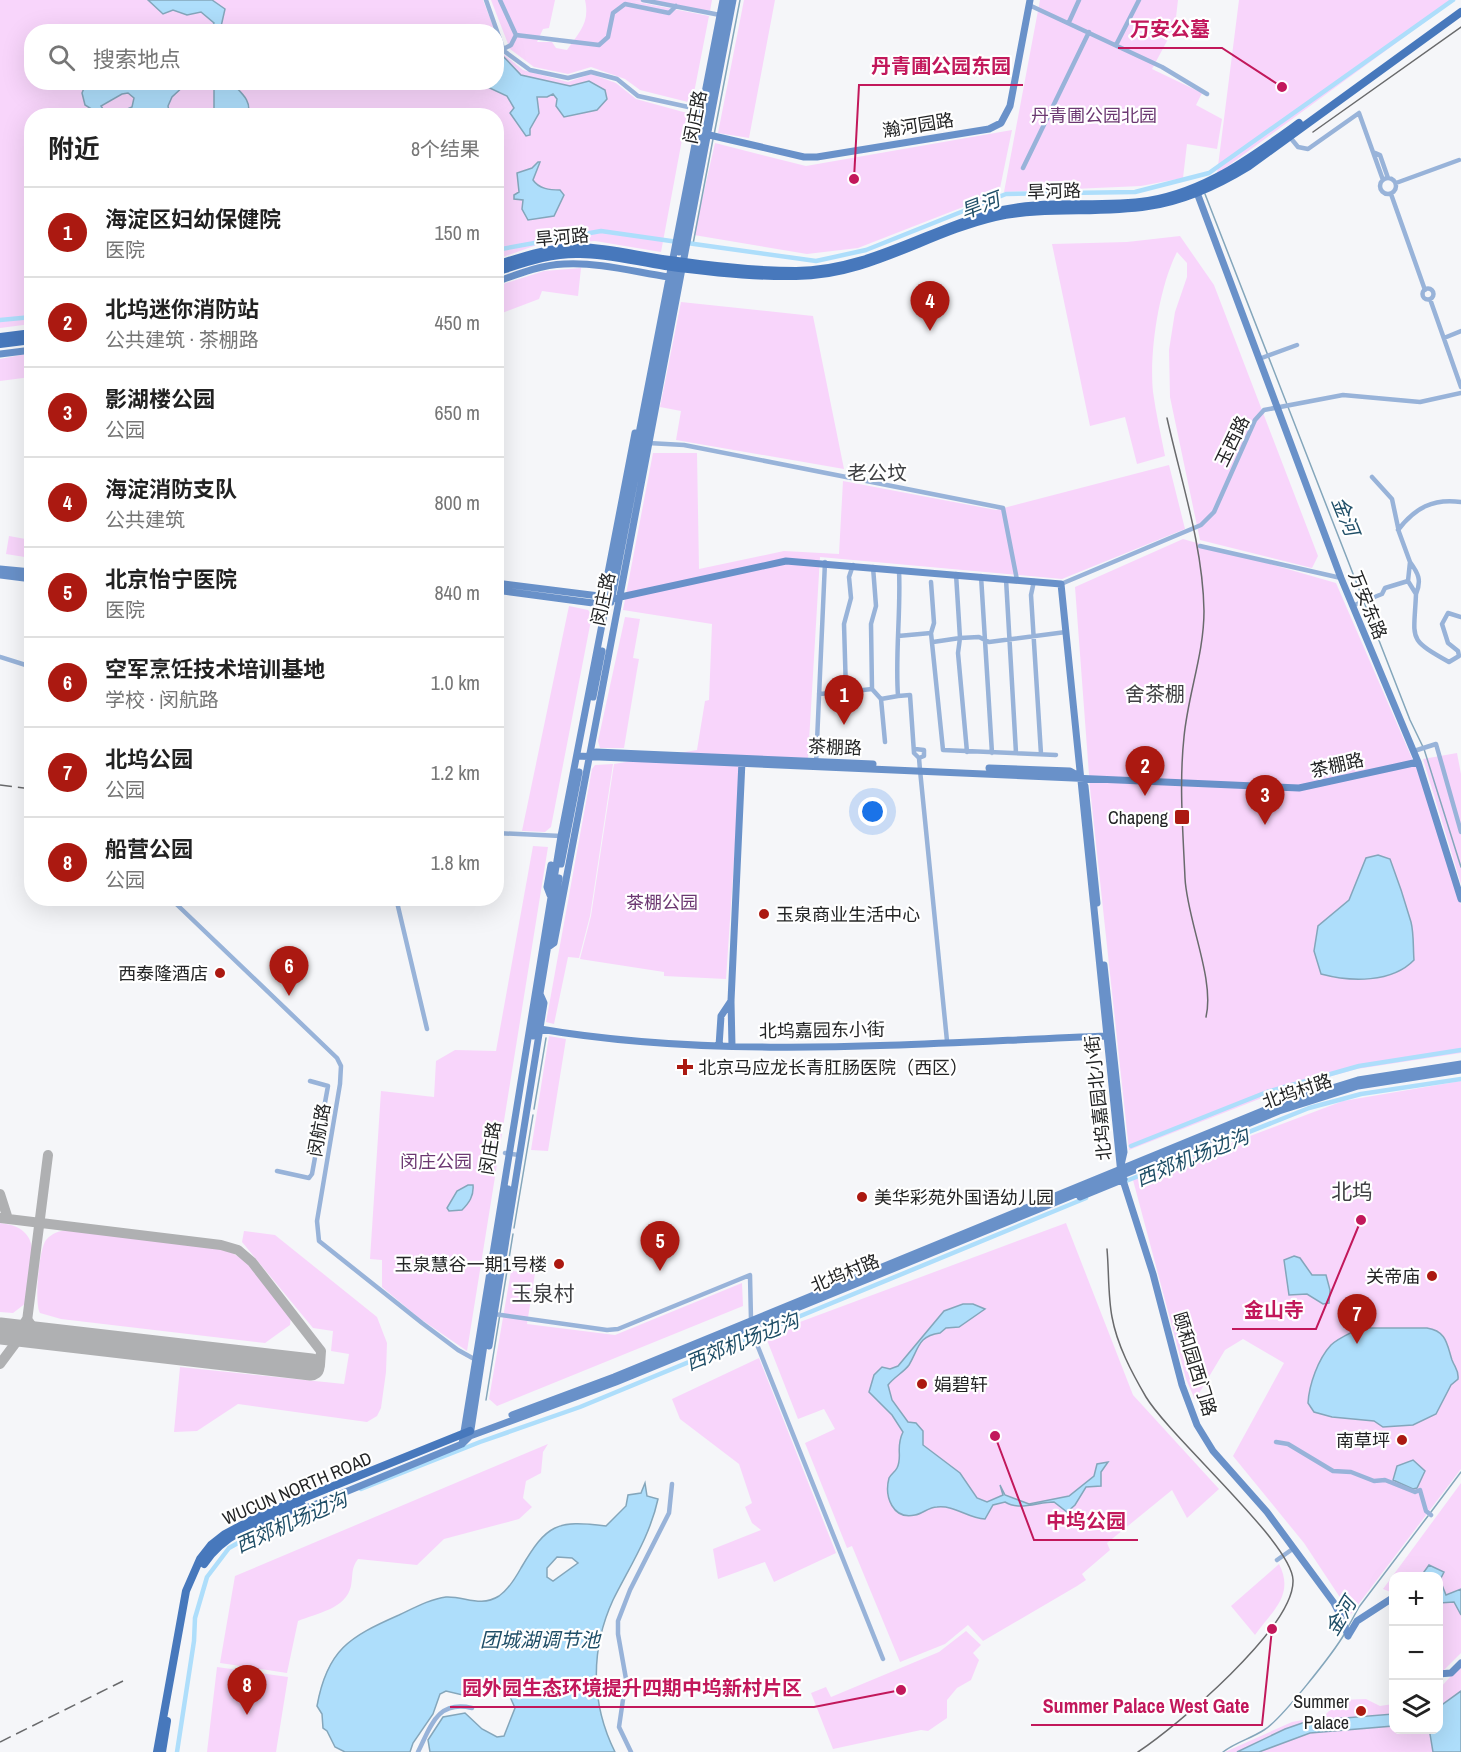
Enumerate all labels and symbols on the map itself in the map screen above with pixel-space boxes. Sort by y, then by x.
callout: 万安公墓 [1118,10,1222,48]
text: 万安公墓 [1130,15,1210,42]
callout: 丹青圃公园东园 [859,47,1023,85]
text: 丹青圃公园东园 [871,52,1011,79]
street label: 闵庄路 [678,88,712,146]
park label: 丹青圃公园北园 [1031,103,1157,128]
street label: 瀚河园路 [880,107,956,143]
street label: 旱河路 [1027,178,1081,204]
water label: 旱河 [956,184,1007,225]
street label: 旱河路 [534,222,590,252]
pin: 4 [910,282,950,331]
street label: 玉西路 [1209,411,1255,471]
district label: 老公坟 [847,459,907,486]
water label: 金河 [1326,492,1368,543]
street label: 万安东路 [1343,567,1393,643]
street label: 闵庄路 [585,570,621,628]
pin: 1 [824,676,864,725]
district label: 舍茶棚 [1125,680,1185,707]
street label: 茶棚路 [808,734,862,760]
pin: 2 [1126,746,1164,796]
street label: 茶棚路 [1308,747,1366,783]
pin: 3 [1246,776,1284,825]
your location [858,797,887,826]
place label: Chapeng [1108,805,1169,830]
marker: Chapeng [1173,808,1191,826]
park label: 茶棚公园 [626,890,698,915]
place label: 玉泉商业生活中心 [776,902,920,927]
marker: 玉泉商业生活中心 [757,907,771,921]
pin: 6 [270,946,308,996]
place label: 西泰隆酒店 [118,961,208,986]
marker: 西泰隆酒店 [213,966,227,980]
street label: 北坞嘉园东小街 [759,1016,885,1044]
street label: 北坞嘉园北小街 [1079,1034,1117,1162]
place label: 北京马应龙长青肛肠医院（西区） [698,1055,968,1080]
marker: 北京马应龙长青肛肠医院（西区） [676,1058,694,1076]
street label: 北坞村路 [1259,1067,1335,1115]
street label: 闵航路 [302,1101,336,1159]
street label: 闵庄路 [473,1119,507,1177]
water label: 西郊机场边沟 [1131,1121,1255,1192]
park label: 闵庄公园 [400,1149,472,1174]
district label: 北坞 [1331,1177,1373,1206]
place label: 美华彩苑外国语幼儿园 [874,1185,1054,1210]
marker: 美华彩苑外国语幼儿园 [855,1190,869,1204]
pin: 5 [640,1222,680,1271]
street label: 北坞村路 [807,1248,883,1298]
place label: 玉泉慧谷一期1号楼 [395,1252,547,1277]
marker: 玉泉慧谷一期1号楼 [552,1257,566,1271]
place label: 关帝庙 [1366,1264,1420,1289]
marker: 关帝庙 [1425,1269,1439,1283]
district label: 玉泉村 [512,1279,575,1308]
callout: 金山寺 [1232,1291,1316,1329]
pin: 7 [1338,1294,1376,1344]
text: 金山寺 [1244,1296,1304,1323]
water label: 西郊机场边沟 [681,1305,805,1376]
street label: 颐和园西门路 [1167,1309,1223,1419]
place label: 娟碧轩 [934,1372,988,1397]
marker: 娟碧轩 [915,1377,929,1391]
place label: 南草坪 [1336,1428,1390,1453]
marker: 南草坪 [1395,1433,1409,1447]
street label: WUCUN NORTH ROAD [219,1445,375,1531]
water label: 西郊机场边沟 [231,1484,353,1559]
callout: 中坞公园 [1034,1502,1138,1540]
text: 中坞公园 [1046,1507,1126,1534]
water label: 金河 [1318,1588,1364,1640]
water label: 团城湖调节池 [480,1626,602,1653]
pin: 8 [228,1666,266,1715]
callout: 园外园生态环境提升四期中坞新村片区 [450,1669,814,1707]
text: 园外园生态环境提升四期中坞新村片区 [462,1674,802,1701]
callout: Summer Palace West Gate [1031,1687,1262,1725]
place label: Summer Palace [1293,1689,1349,1735]
text: Summer Palace West Gate [1043,1692,1249,1719]
marker: Summer Palace [1354,1704,1368,1718]

